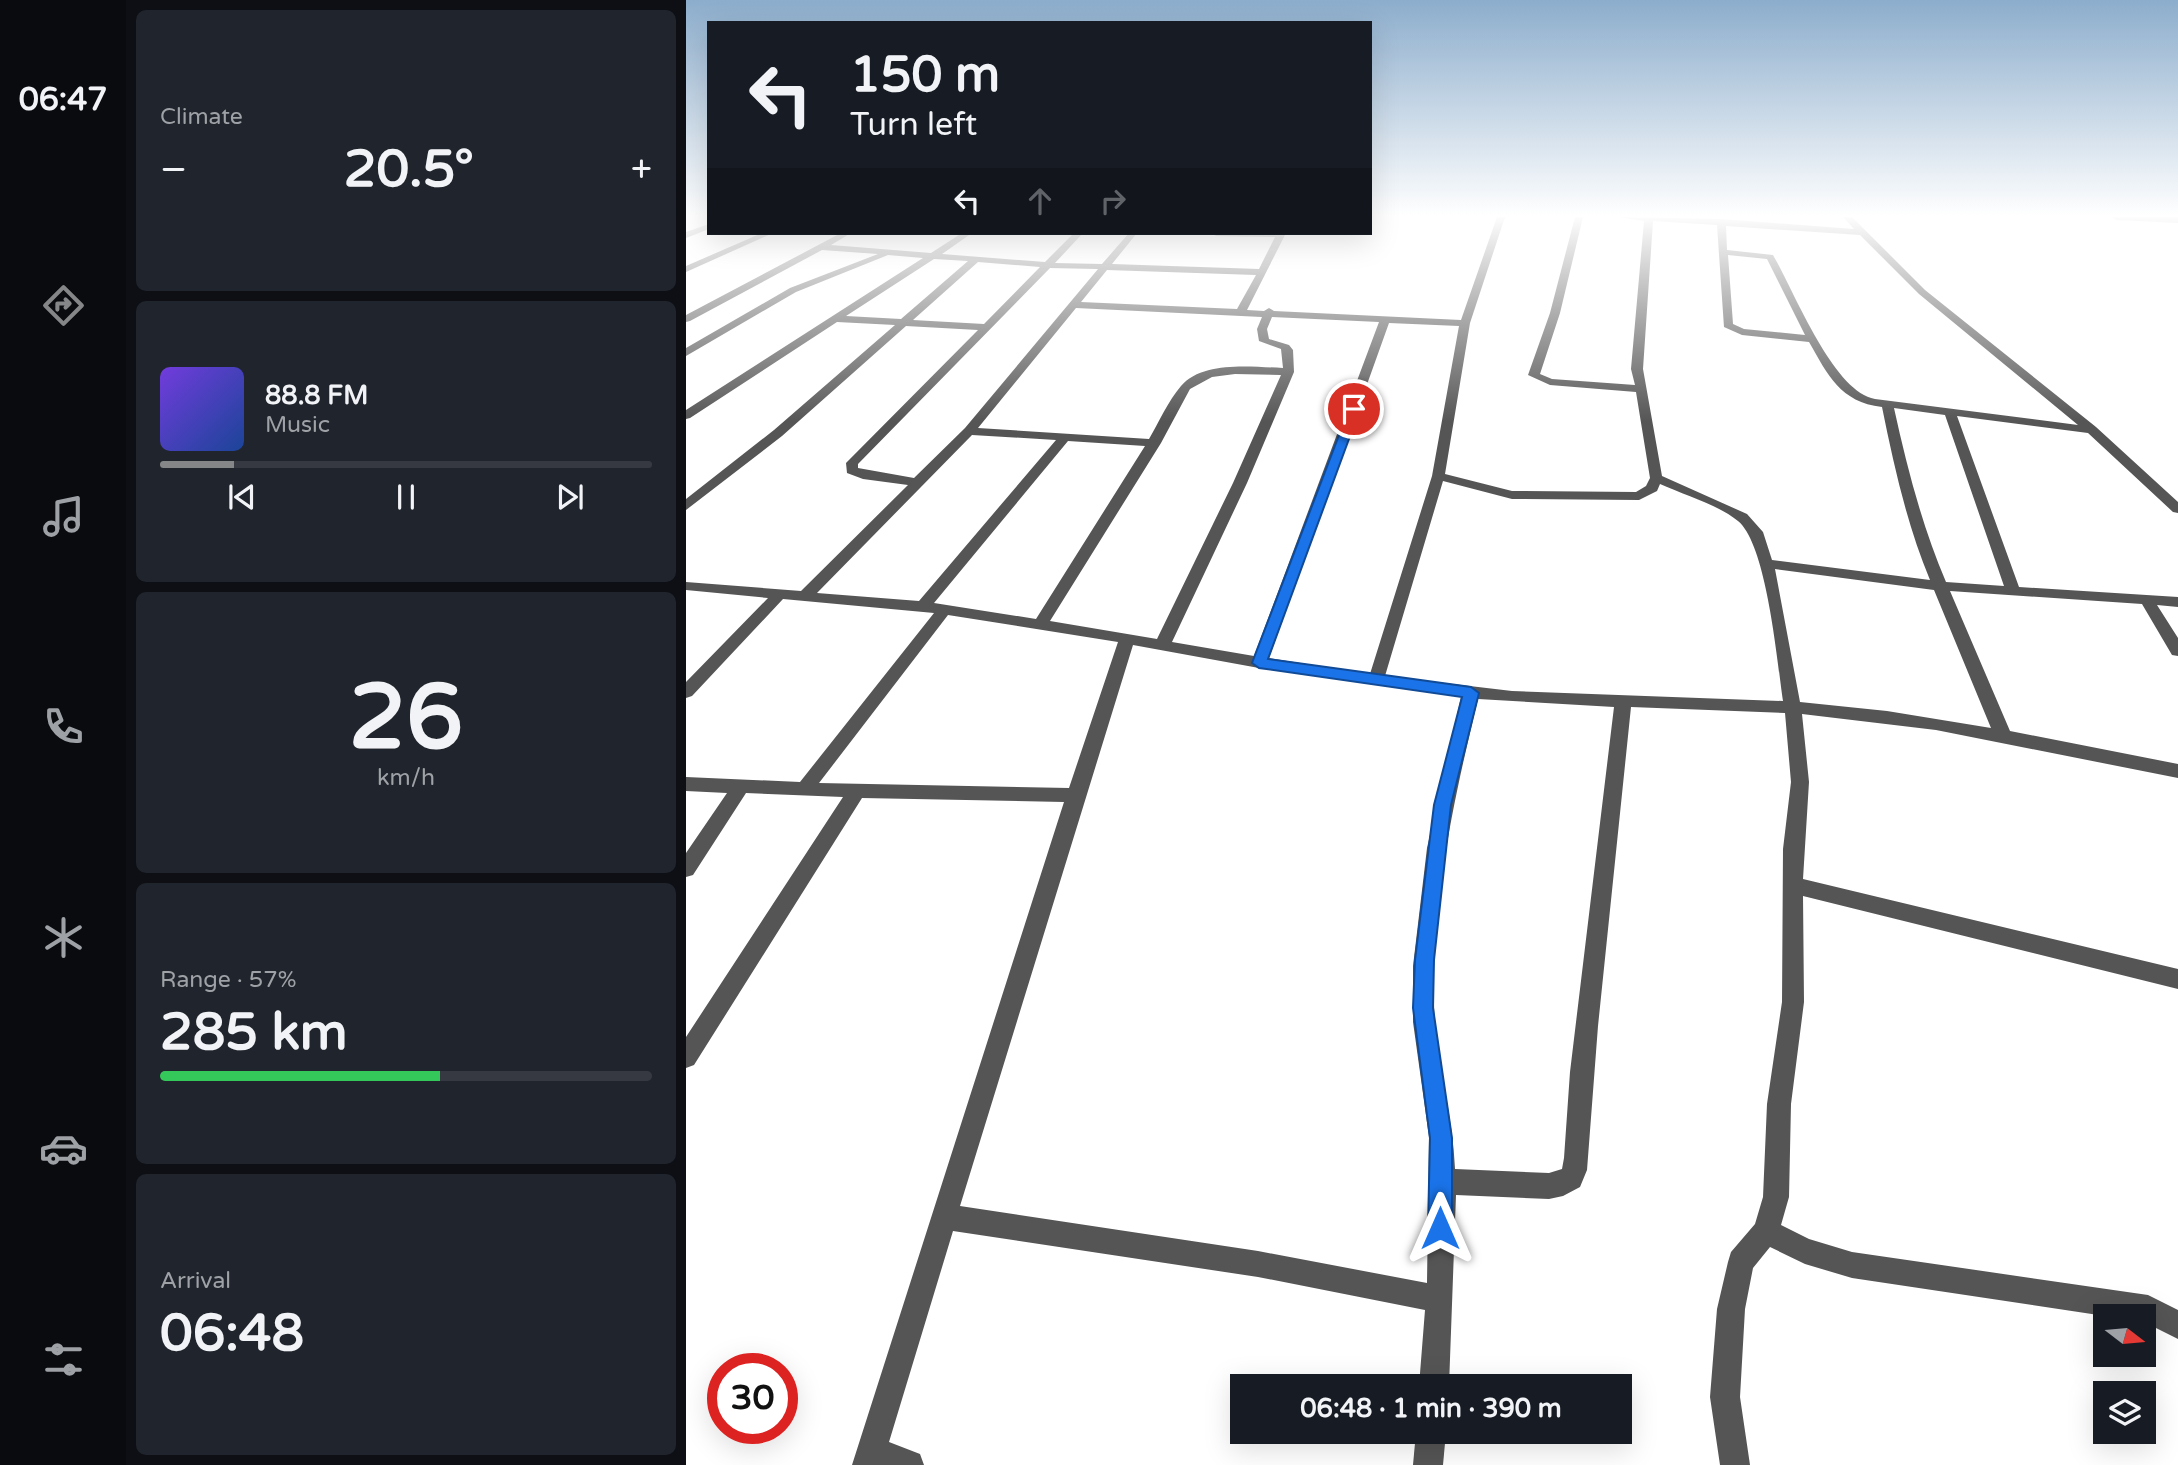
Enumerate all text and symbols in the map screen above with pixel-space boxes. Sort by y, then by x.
text: 150 m [850,46,1000,105]
icon: left [735,49,826,140]
text: 06:47 [19,81,107,119]
text: Climate [160,103,243,131]
text: Turn left [850,106,977,144]
text: 20.5° [344,138,474,201]
text: − [160,147,187,193]
text: + [631,147,652,193]
icon: left [948,182,986,220]
icon: ahead [1021,182,1059,220]
icon: right [1094,182,1132,220]
icon: directions [39,281,88,330]
pin [1324,379,1384,439]
text: 88.8 FM [265,380,368,411]
icon: arrive [1335,390,1373,428]
text: Music [265,411,330,439]
icon: previous [223,478,261,516]
icon: pause [387,478,425,516]
icon: next [551,478,589,516]
icon: music [39,492,88,541]
text: 26 [349,663,463,773]
icon: phone [39,702,88,751]
text: km/h [377,764,435,792]
icon: climate [39,913,88,962]
text: Range · 57% [160,966,296,994]
text: 285 km [160,1001,348,1064]
icon: car [39,1124,88,1173]
position arrow [1403,1191,1477,1265]
text: Arrival [160,1267,231,1295]
text: 06:48 [160,1302,304,1365]
north arrow [2093,1304,2156,1367]
map controls [2093,1304,2156,1444]
icon: filters [39,1335,88,1384]
speed limit sign: 30 [707,1353,798,1444]
button: layers [2093,1381,2156,1444]
text: 06:48 · 1 min · 390 m [1300,1393,1562,1424]

